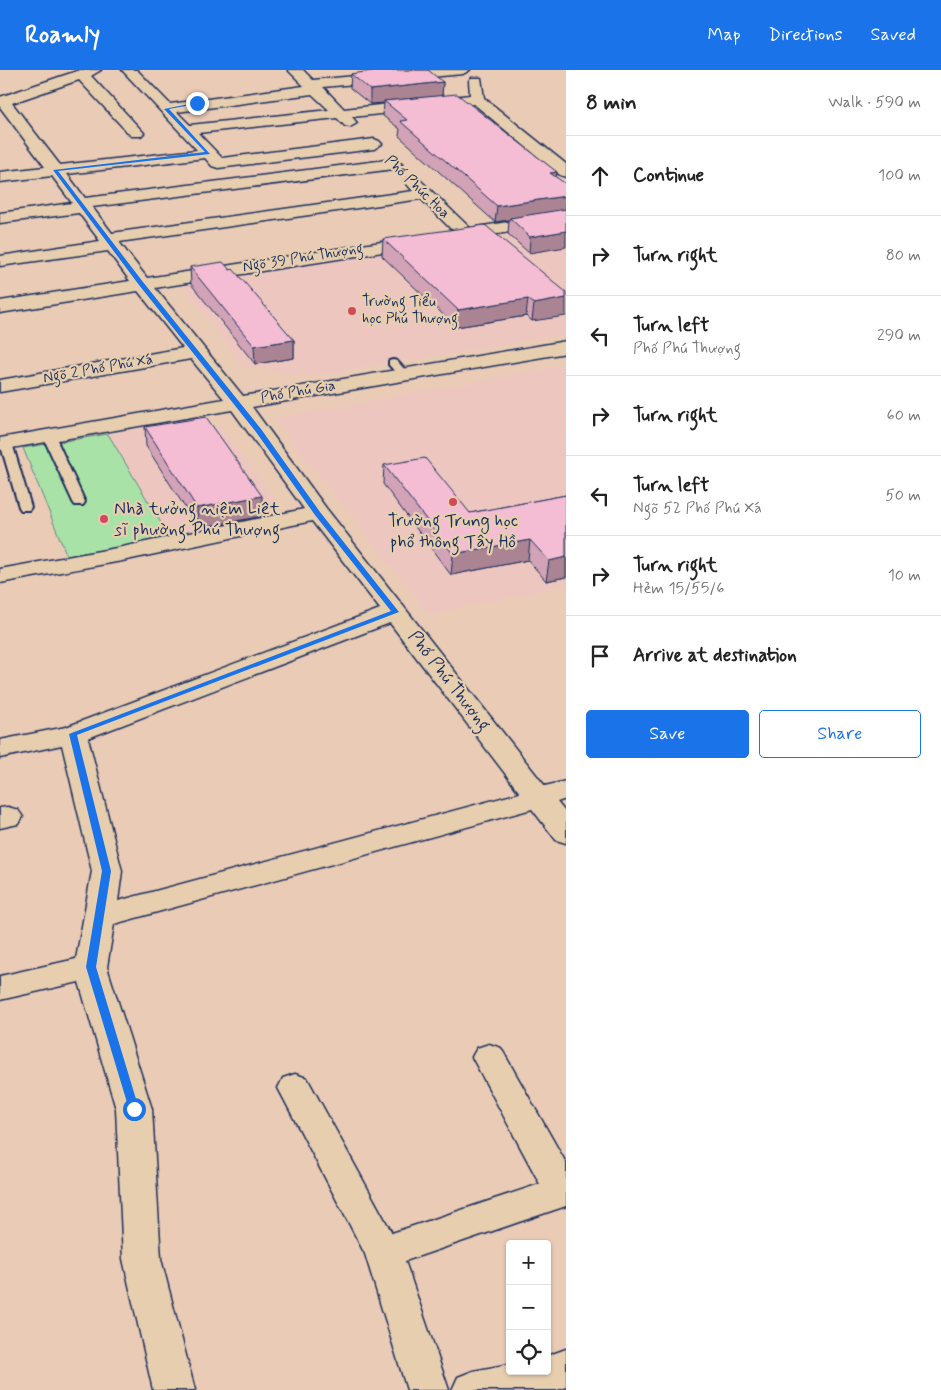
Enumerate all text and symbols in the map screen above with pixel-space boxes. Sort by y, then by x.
text: Roamly [25,20,100,51]
text: Map [708,23,741,47]
text: Directions [769,23,843,47]
text: Saved [871,23,916,47]
text: 8 min [586,89,637,117]
route end [186,92,209,115]
text: Walk · 590 m [828,92,921,113]
street label: Phố Phúc Hoa [380,151,454,223]
icon: ahead [586,162,614,190]
text: Continue [633,163,704,188]
text: 100 m [878,165,921,186]
street label: Ngõ 39 Phú Thượng [241,239,365,278]
icon: right [586,242,614,270]
text: Turn right [633,243,717,268]
text: 80 m [886,245,921,266]
place label: Trường Tiểu học Phú Thượng [362,292,458,330]
marker: Trường Tiểu học Phú Thượng [346,305,358,317]
text: Turn left [633,313,709,338]
icon: left [586,322,614,350]
text: 290 m [877,325,921,346]
text: Phố Phú Thượng [633,338,741,359]
street label: Ngõ 2 Phố Phú Xá [41,349,155,389]
street label: Phố Phú Gia [259,376,337,408]
icon: right [586,402,614,430]
text: Turn right [633,403,717,428]
text: 60 m [887,405,921,426]
text: Turn left [633,473,709,498]
icon: left [586,482,614,510]
text: 50 m [885,485,921,506]
marker: Trường Trung học phổ thông Tây Hồ [447,496,459,508]
place label: Nhà tưởng niệm Liệt sĩ phường Phú Thượng [114,497,281,544]
text: Ngõ 52 Phố Phú Xá [633,498,762,519]
place label: Trường Trung học phổ thông Tây Hồ [388,509,518,556]
marker: Nhà tưởng niệm Liệt sĩ phường Phú Thượng [98,513,110,525]
text: Turn right [633,553,717,578]
icon: right [586,562,614,590]
text: 10 m [888,565,921,586]
text: Hẻm 15/55/6 [633,578,724,599]
street label: Phố Phú Thượng [401,626,496,738]
icon: arrive [586,642,614,670]
text: Arrive at destination [633,643,797,668]
button: Save [586,710,749,758]
button: Share [759,710,921,758]
route start [123,1098,146,1121]
map controls [506,1240,551,1375]
button: + [506,1240,551,1285]
button: − [506,1285,551,1330]
button: locate [506,1330,551,1375]

